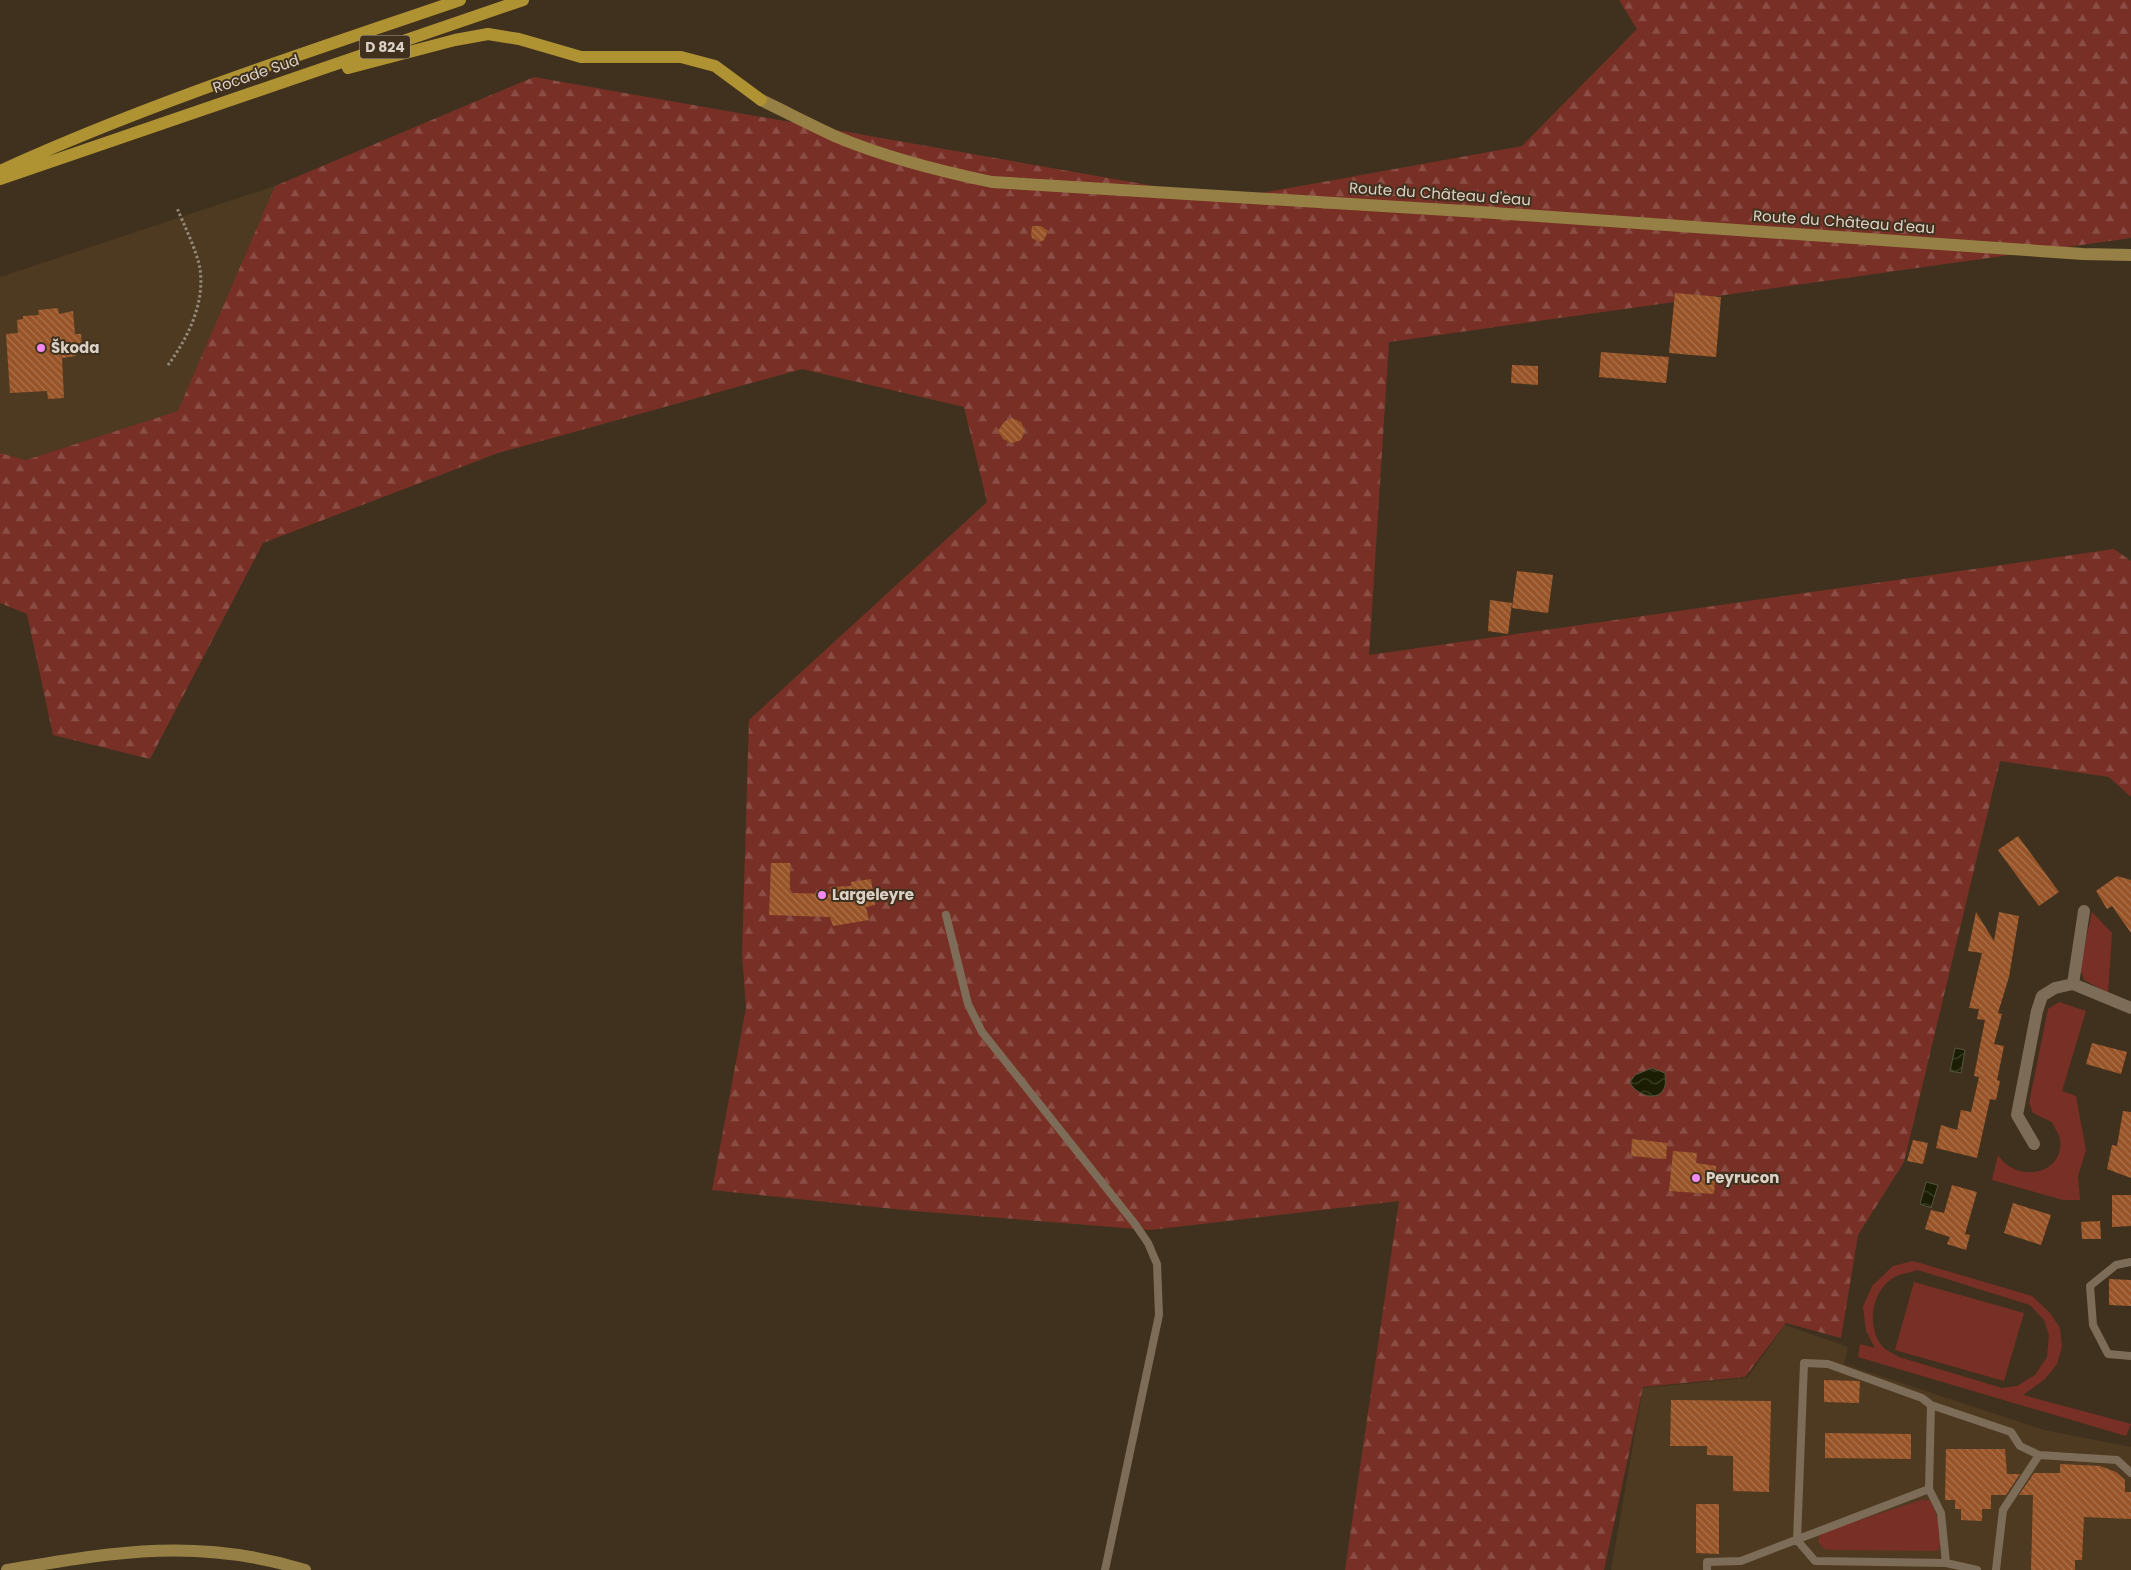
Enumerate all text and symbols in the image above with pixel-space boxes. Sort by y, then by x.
road number: D 824 [360,36,410,58]
street label: Rocade Sud [210,49,302,98]
street label: Route du Château d'eau [1348,177,1532,210]
street label: Route du Château d'eau [1752,205,1936,238]
place label: Škoda [51,337,99,358]
marker: Škoda [35,342,47,354]
place label: Largeleyre [832,884,914,905]
marker: Largeleyre [816,889,828,901]
place label: Peyrucon [1706,1167,1779,1188]
marker: Peyrucon [1690,1172,1702,1184]

